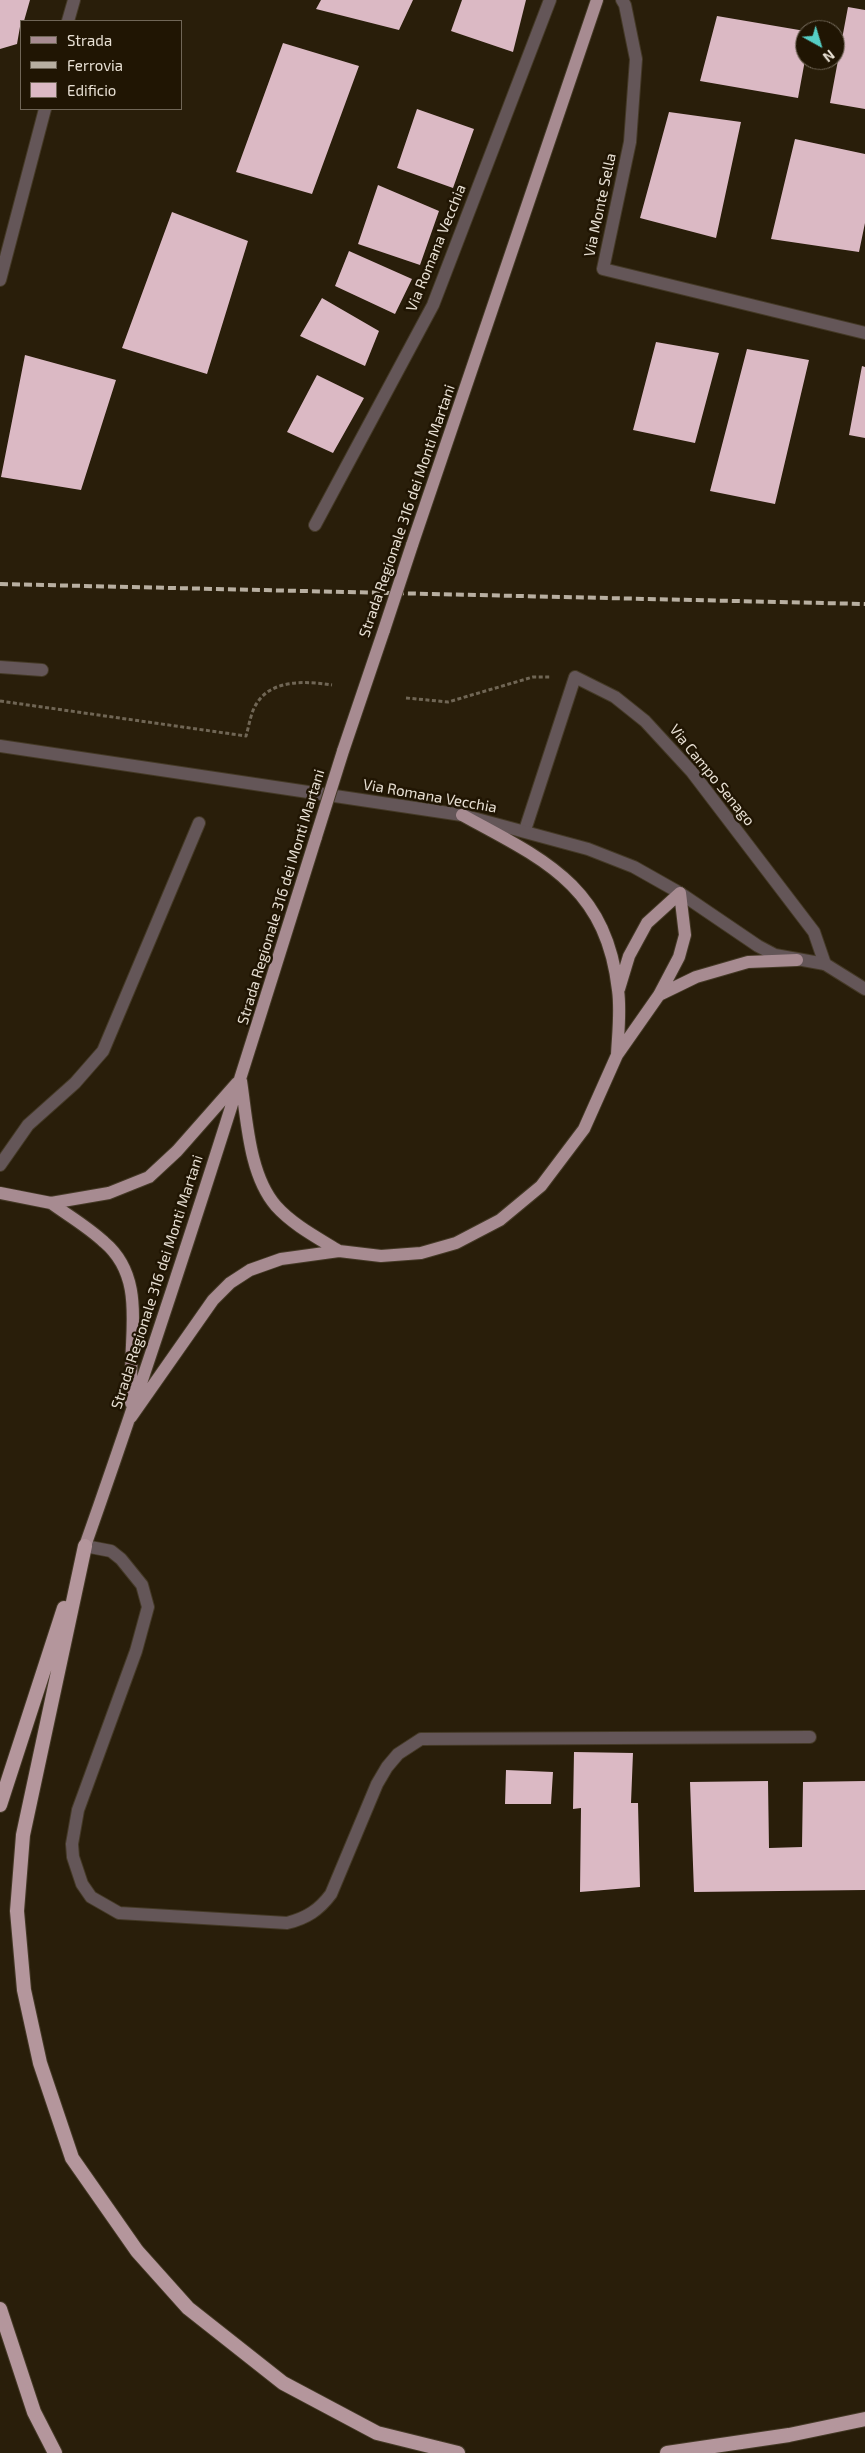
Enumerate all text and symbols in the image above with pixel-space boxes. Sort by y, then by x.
legend [20,20,182,110]
north arrow [795,20,845,70]
text: Strada [67,31,112,49]
text: N [820,46,838,66]
text: Ferrovia [67,56,123,74]
text: Edificio [67,81,116,99]
street label: Via Monte Sella [580,152,620,258]
street label: Via Romana Vecchia [402,182,470,314]
street label: Strada Regionale 316 dei Monti Martani [355,382,459,640]
street label: Via Campo Senago [666,721,758,829]
street label: Strada Regionale 316 dei Monti Martani [234,767,328,1027]
street label: Via Romana Vecchia [362,775,498,817]
street label: Strada Regionale 316 dei Monti Martani [107,1153,207,1411]

